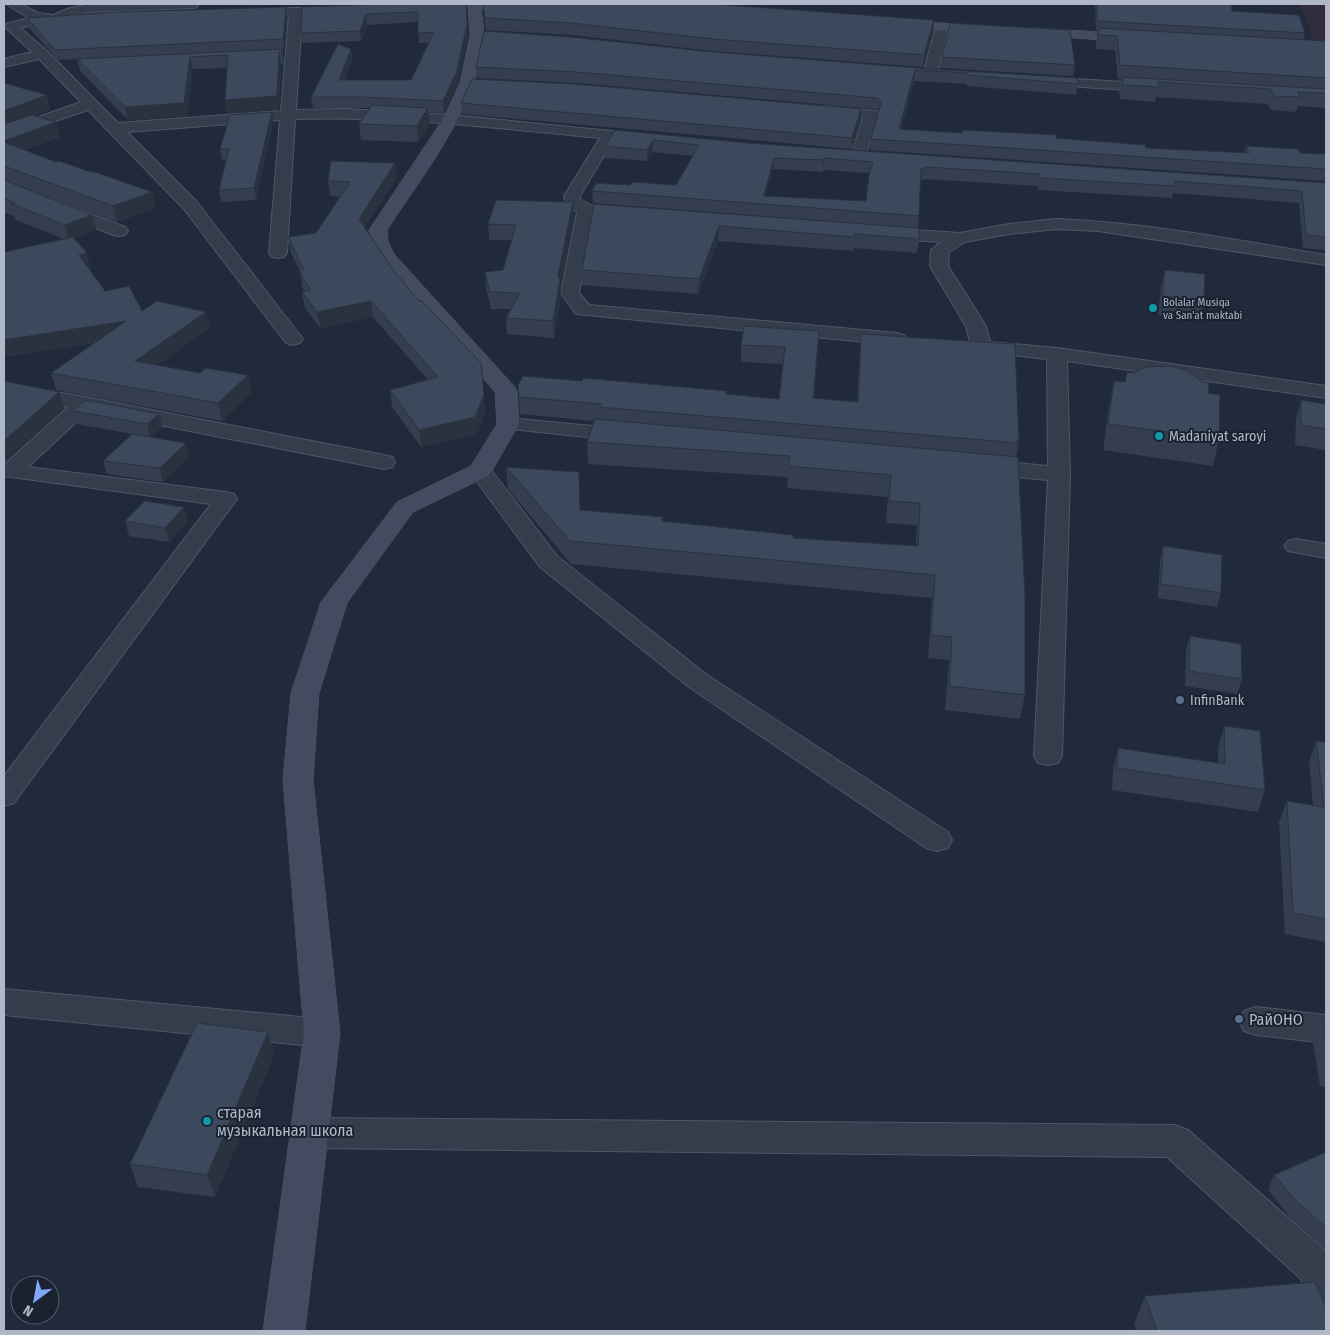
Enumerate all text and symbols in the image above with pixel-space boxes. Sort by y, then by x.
place label: Bolalar Musiqa va San'at maktabi [1163,296,1243,322]
marker: Bolalar Musiqa va San'at maktabi [1147,302,1159,314]
place label: Madaniyat saroyi [1169,428,1266,445]
marker: Madaniyat saroyi [1153,430,1165,442]
place label: InfinBank [1190,692,1245,709]
marker: InfinBank [1174,694,1186,706]
place label: РайОНО [1249,1010,1303,1029]
marker: РайОНО [1233,1013,1245,1025]
place label: старая музыкальная школа [217,1103,354,1140]
marker: старая музыкальная школа [201,1115,213,1127]
north arrow [10,1275,60,1325]
text: N [20,1301,36,1320]

